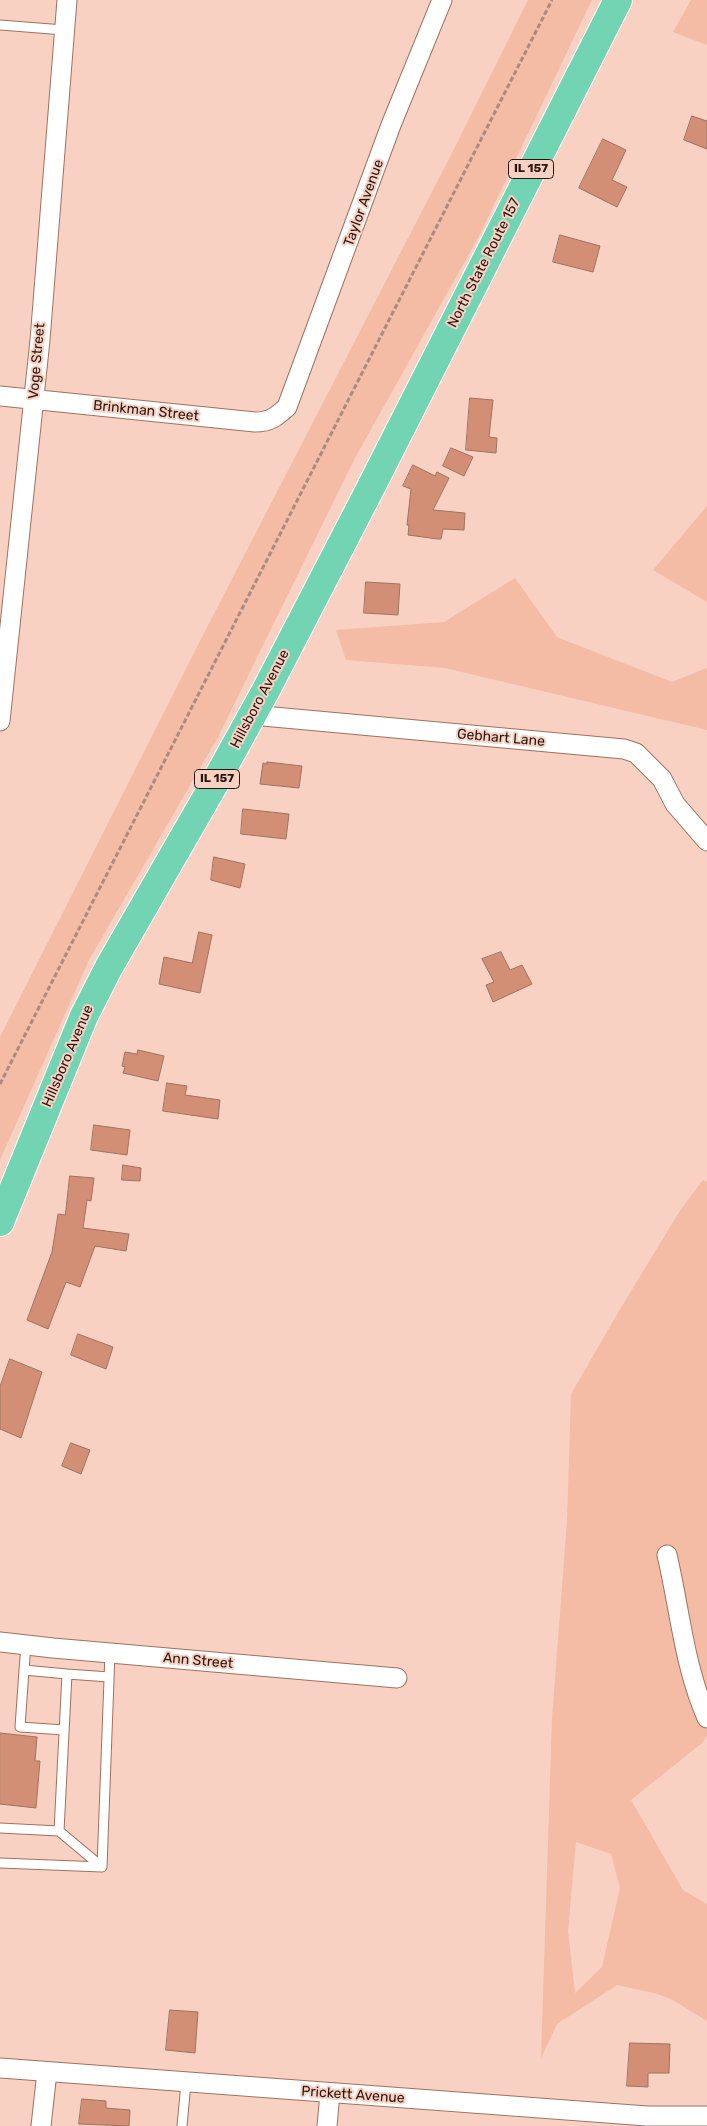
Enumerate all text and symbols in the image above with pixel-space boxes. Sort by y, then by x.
street label: Taylor Avenue [340,157,388,249]
road number: IL 157 [508,160,554,178]
street label: North State Route 157 [444,196,524,330]
street label: Voge Street [25,322,49,400]
street label: Brinkman Street [92,397,200,425]
street label: Hillsboro Avenue [227,647,293,751]
street label: Gebhart Lane [456,726,546,750]
road number: IL 157 [194,770,240,789]
street label: Hillsboro Avenue [39,1002,97,1110]
street label: Ann Street [162,1650,234,1672]
street label: Prickett Avenue [301,2083,405,2107]

